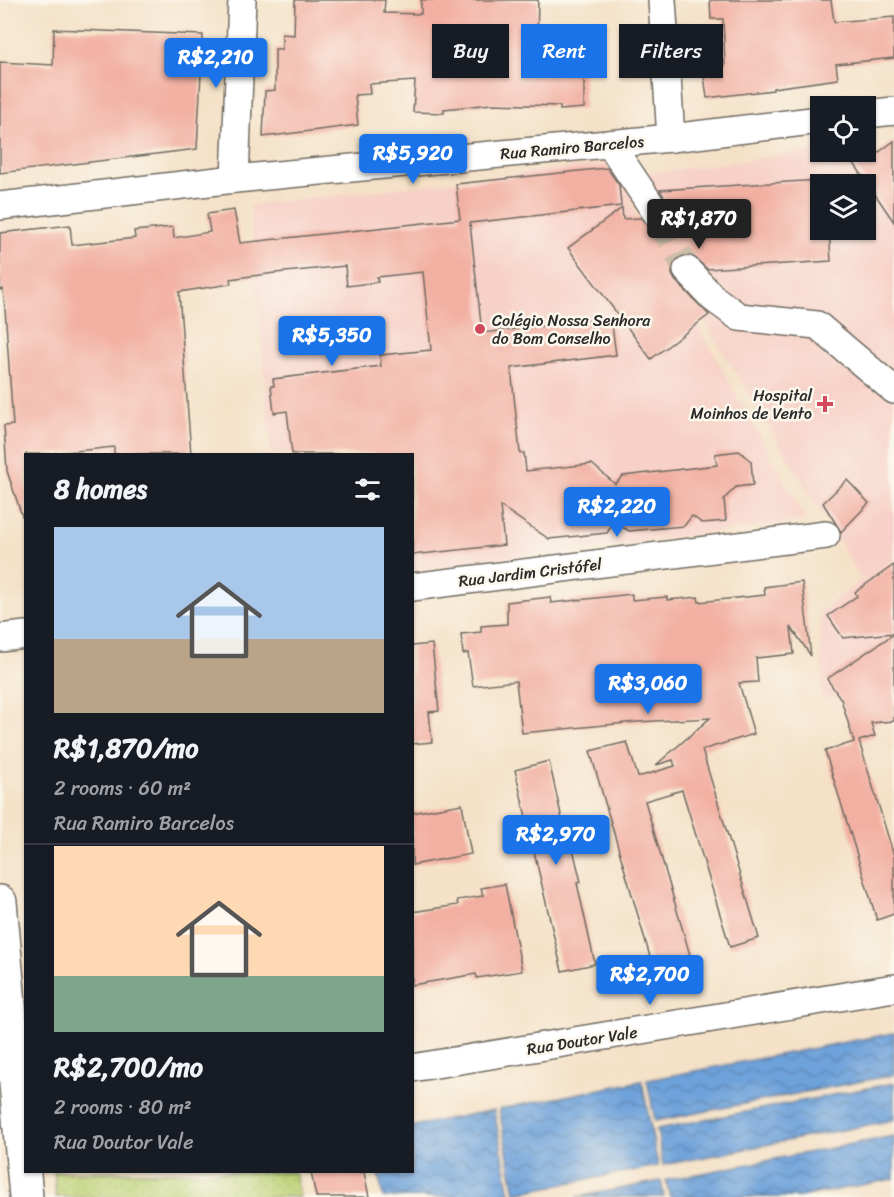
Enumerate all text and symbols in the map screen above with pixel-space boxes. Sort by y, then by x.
chip: Buy [432,24,509,78]
chip: Rent [521,24,607,78]
chip: Filters [619,24,723,78]
pin: R$2,210 [161,38,271,89]
text: R$2,210 [178,40,254,75]
map controls [810,96,876,240]
button: locate [810,96,876,162]
street label: Rua Ramiro Barcelos [499,127,645,168]
pin: R$5,920 [358,134,468,185]
text: R$5,920 [373,136,453,171]
button: layers [810,174,876,240]
pin: R$1,870 [644,199,754,250]
text: R$1,870 [661,201,737,236]
place label: Colégio Nossa Senhora do Bom Conselho [492,306,651,353]
pin: R$5,350 [277,316,387,367]
text: R$5,350 [292,318,372,353]
marker: Colégio Nossa Senhora do Bom Conselho [473,322,487,336]
place label: Hospital Moinhos de Vento [690,381,812,428]
marker: Hospital Moinhos de Vento [816,395,834,413]
text: 8 homes [54,466,147,512]
icon: filters [351,473,384,506]
pin: R$2,220 [562,487,672,538]
text: R$2,220 [578,489,656,524]
street label: Rua Jardim Cristófel [457,549,604,596]
icon: home [165,566,273,674]
pin: R$3,060 [593,664,703,715]
text: R$3,060 [609,666,687,701]
text: R$1,870/mo [54,725,198,771]
text: 2 rooms · 60 m² [54,771,191,806]
text: Rua Ramiro Barcelos [54,806,234,841]
pin: R$2,970 [501,815,611,866]
text: R$2,970 [517,817,595,852]
icon: home [165,885,273,993]
pin: R$2,700 [595,955,705,1006]
text: R$2,700 [610,957,690,992]
street label: Rua Doutor Vale [525,1017,639,1064]
text: R$2,700/mo [54,1044,203,1090]
text: 2 rooms · 80 m² [54,1090,192,1125]
text: Rua Doutor Vale [54,1125,193,1160]

